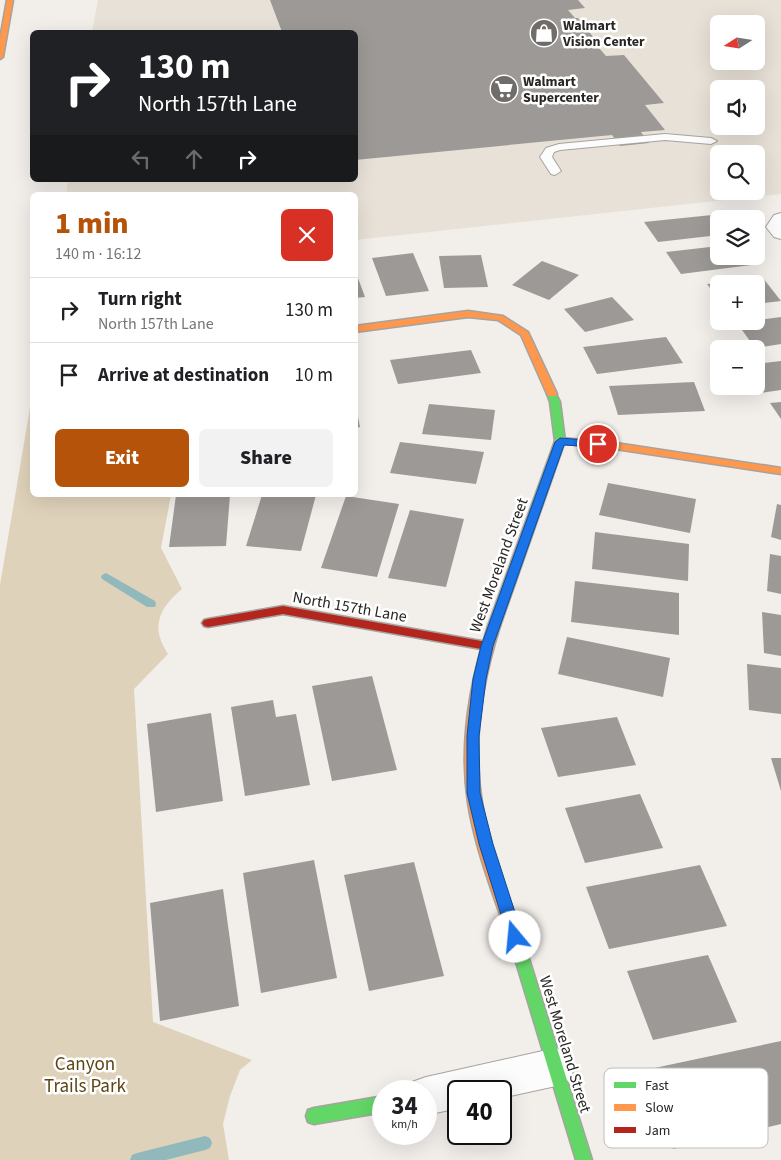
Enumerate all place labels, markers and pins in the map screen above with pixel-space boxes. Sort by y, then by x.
place label: Walmart Vision Center [562,16,645,52]
shop icon: Walmart Vision Center [529,18,559,48]
place label: Walmart Supercenter [523,72,599,108]
supermarket icon: Walmart Supercenter [489,74,519,104]
pin [577,423,619,465]

